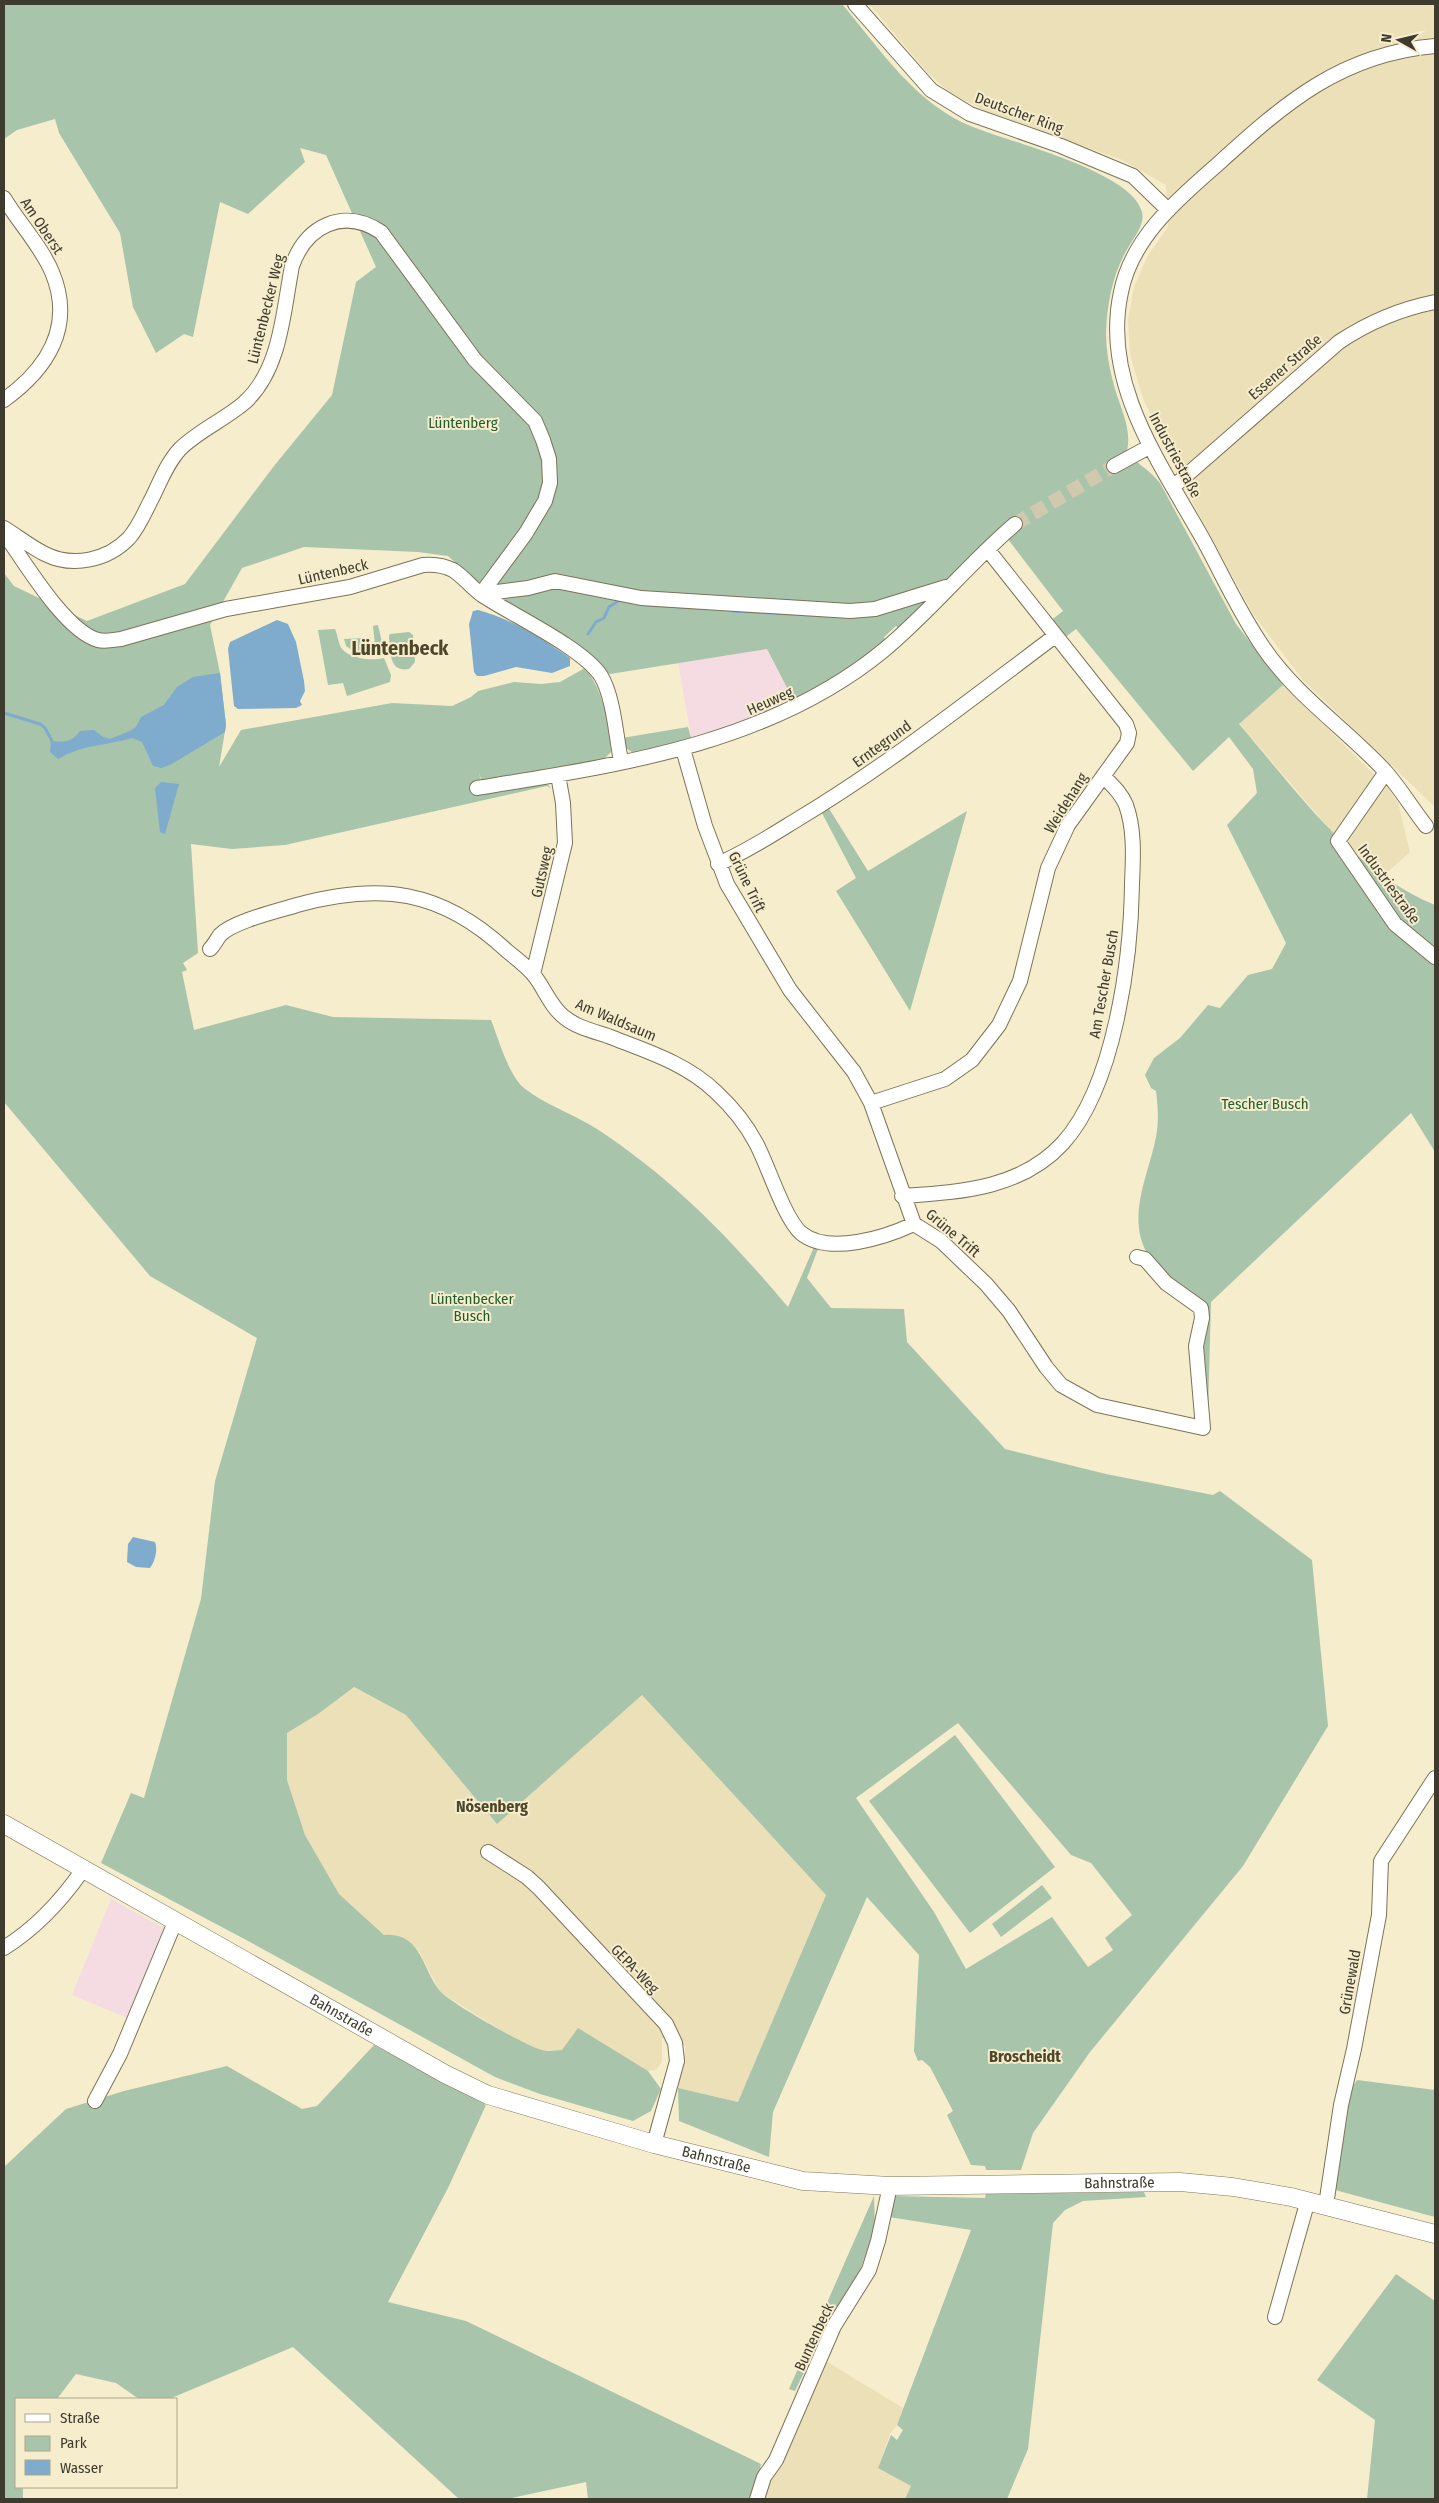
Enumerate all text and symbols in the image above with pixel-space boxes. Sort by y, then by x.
north arrow [1374,15,1424,65]
text: N [1378,33,1396,44]
street label: Deutscher Ring [972,89,1066,137]
street label: Am Oberst [17,194,67,258]
street label: Lüntenbecker Weg [244,252,288,366]
street label: Essener Straße [1245,330,1325,404]
street label: Industriestraße [1145,409,1205,501]
park label: Lüntenberg [428,414,498,432]
street label: Lüntenbeck [296,555,370,589]
district label: Lüntenbeck [351,636,449,660]
street label: Heuweg [744,683,796,719]
street label: Erntegrund [849,717,915,771]
street label: Weidehang [1040,769,1092,837]
street label: Industriestraße [1354,841,1424,927]
street label: Gutsweg [527,845,557,899]
street label: Grüne Trift [725,849,769,915]
street label: Am Tescher Busch [1086,928,1122,1040]
street label: Am Waldsaum [573,995,659,1045]
park label: Tescher Busch [1221,1095,1309,1113]
street label: Grüne Trift [922,1205,984,1261]
park label: Lüntenbecker Busch [430,1290,514,1325]
district label: Nösenberg [456,1797,528,1816]
street label: GEPA-Weg [607,1941,663,1997]
street label: Grünewald [1335,1948,1365,2016]
street label: Bahnstraße [307,1990,377,2041]
district label: Broscheidt [989,2047,1061,2066]
street label: Bahnstraße [680,2142,753,2177]
street label: Bahnstraße [1084,2173,1155,2192]
street label: Buntenbeck [790,2300,838,2374]
legend [15,2398,178,2488]
text: Straße [60,2409,100,2427]
text: Park [60,2434,87,2452]
text: Wasser [60,2459,104,2477]

